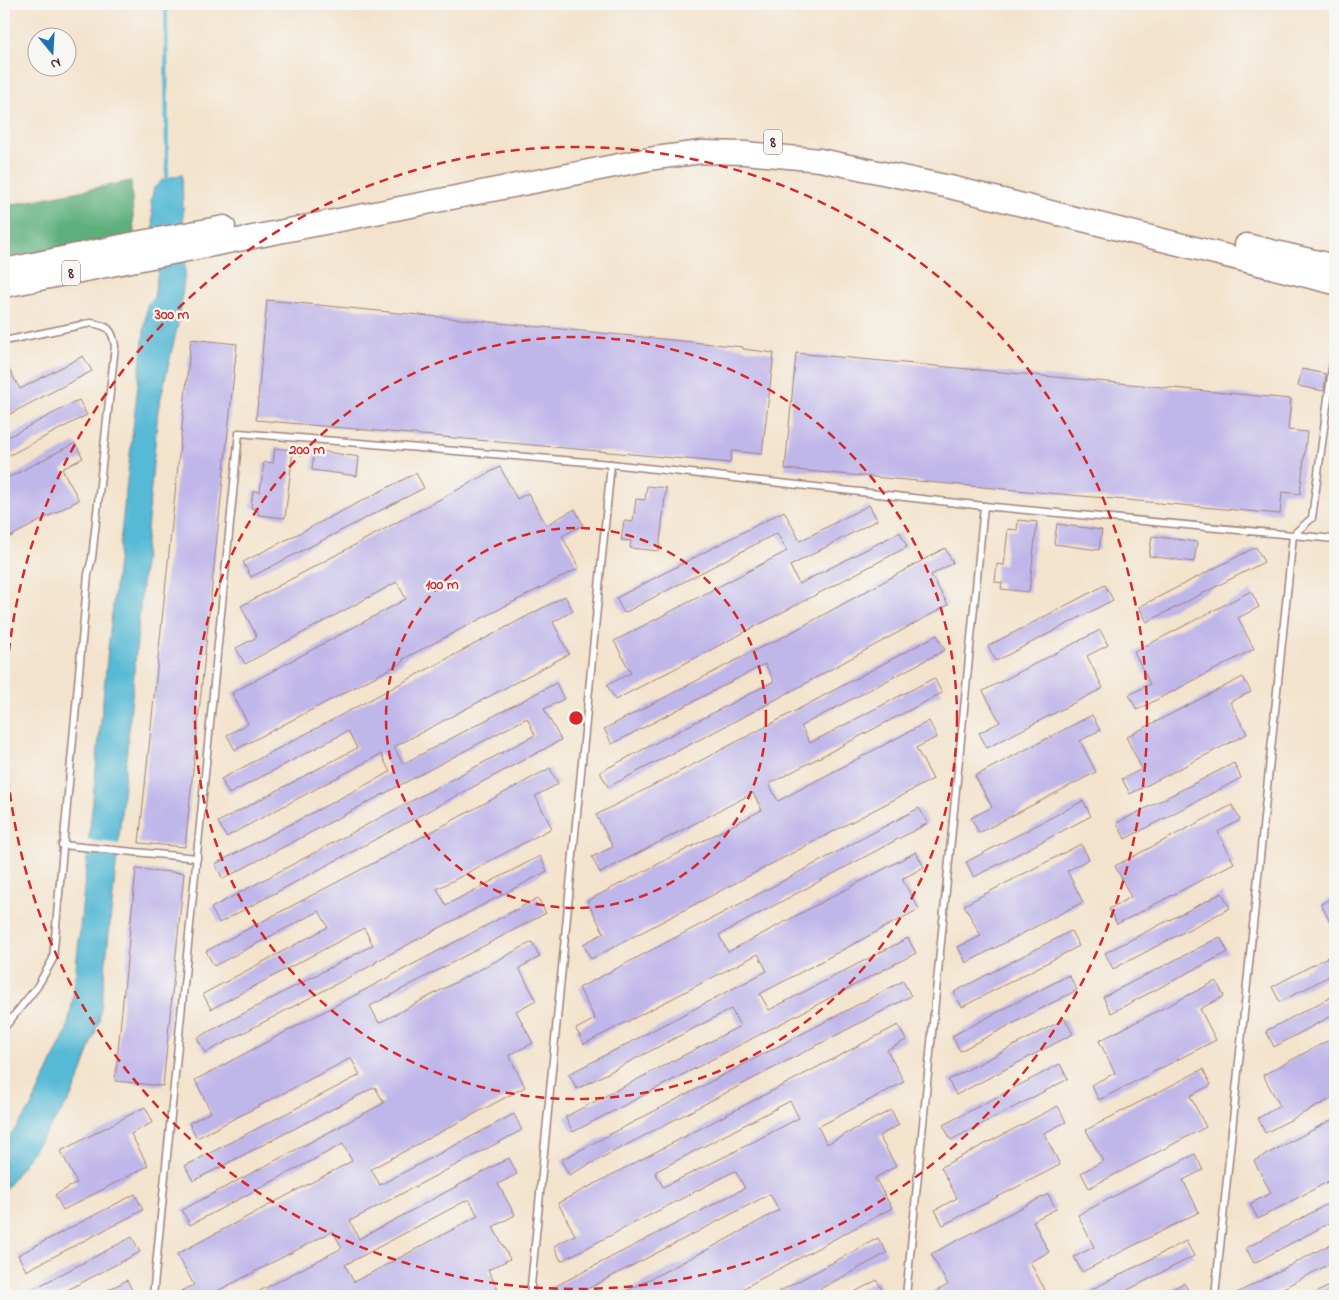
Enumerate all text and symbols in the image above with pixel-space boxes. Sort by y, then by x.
north arrow [28,28,78,78]
text: N [48,51,63,74]
road number: 8 [764,130,782,154]
road number: 8 [62,260,80,286]
text: 300 m [154,304,190,326]
text: 200 m [288,439,325,461]
text: 100 m [425,574,459,596]
centre of rings [567,709,585,727]

